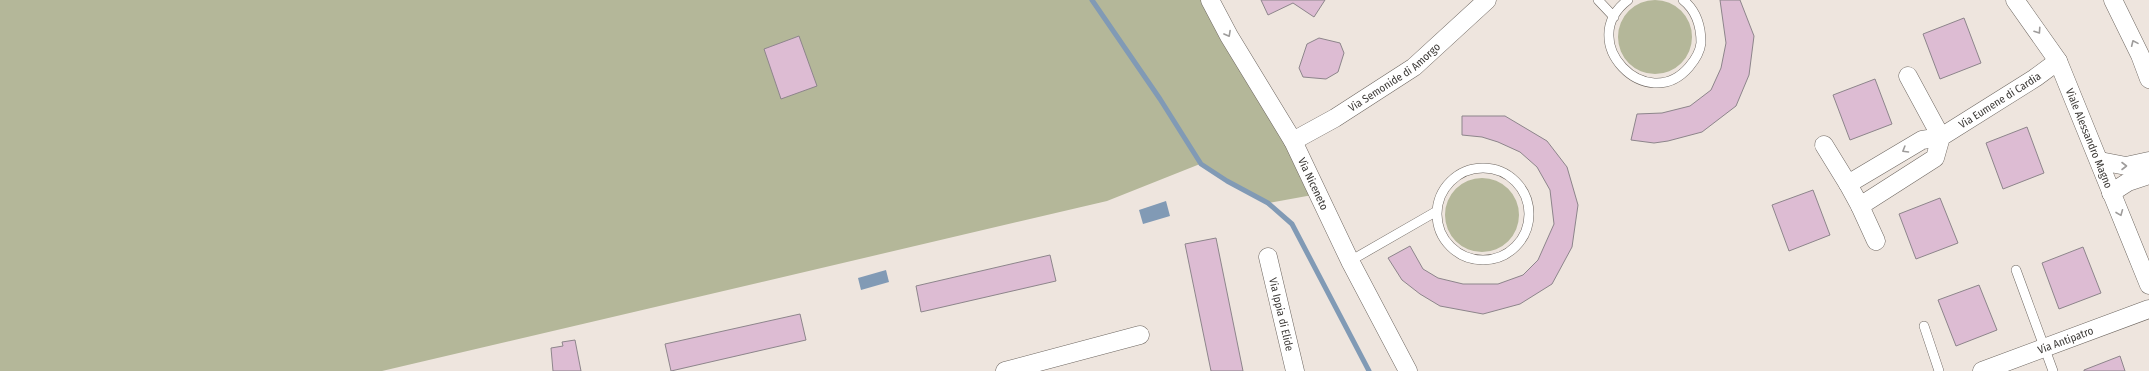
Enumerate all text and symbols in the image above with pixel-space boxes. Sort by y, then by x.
one-way arrow [2033,27,2041,34]
one-way arrow [1224,30,1231,37]
street label: Via Semonide di Amorgo [1346,40,1443,115]
one-way arrow [2131,40,2139,47]
street label: Via Eumene di Cardia [1956,70,2044,131]
street label: Viale Alessandro Magno [2063,87,2115,191]
one-way arrow [1902,145,1909,153]
street label: Via Niceneto [1295,156,1331,212]
one-way arrow [2121,162,2127,170]
one-way arrow [2115,210,2123,217]
street label: Via Ippia di Elide [1266,276,1296,353]
street label: Via Antipatro [2036,324,2095,357]

